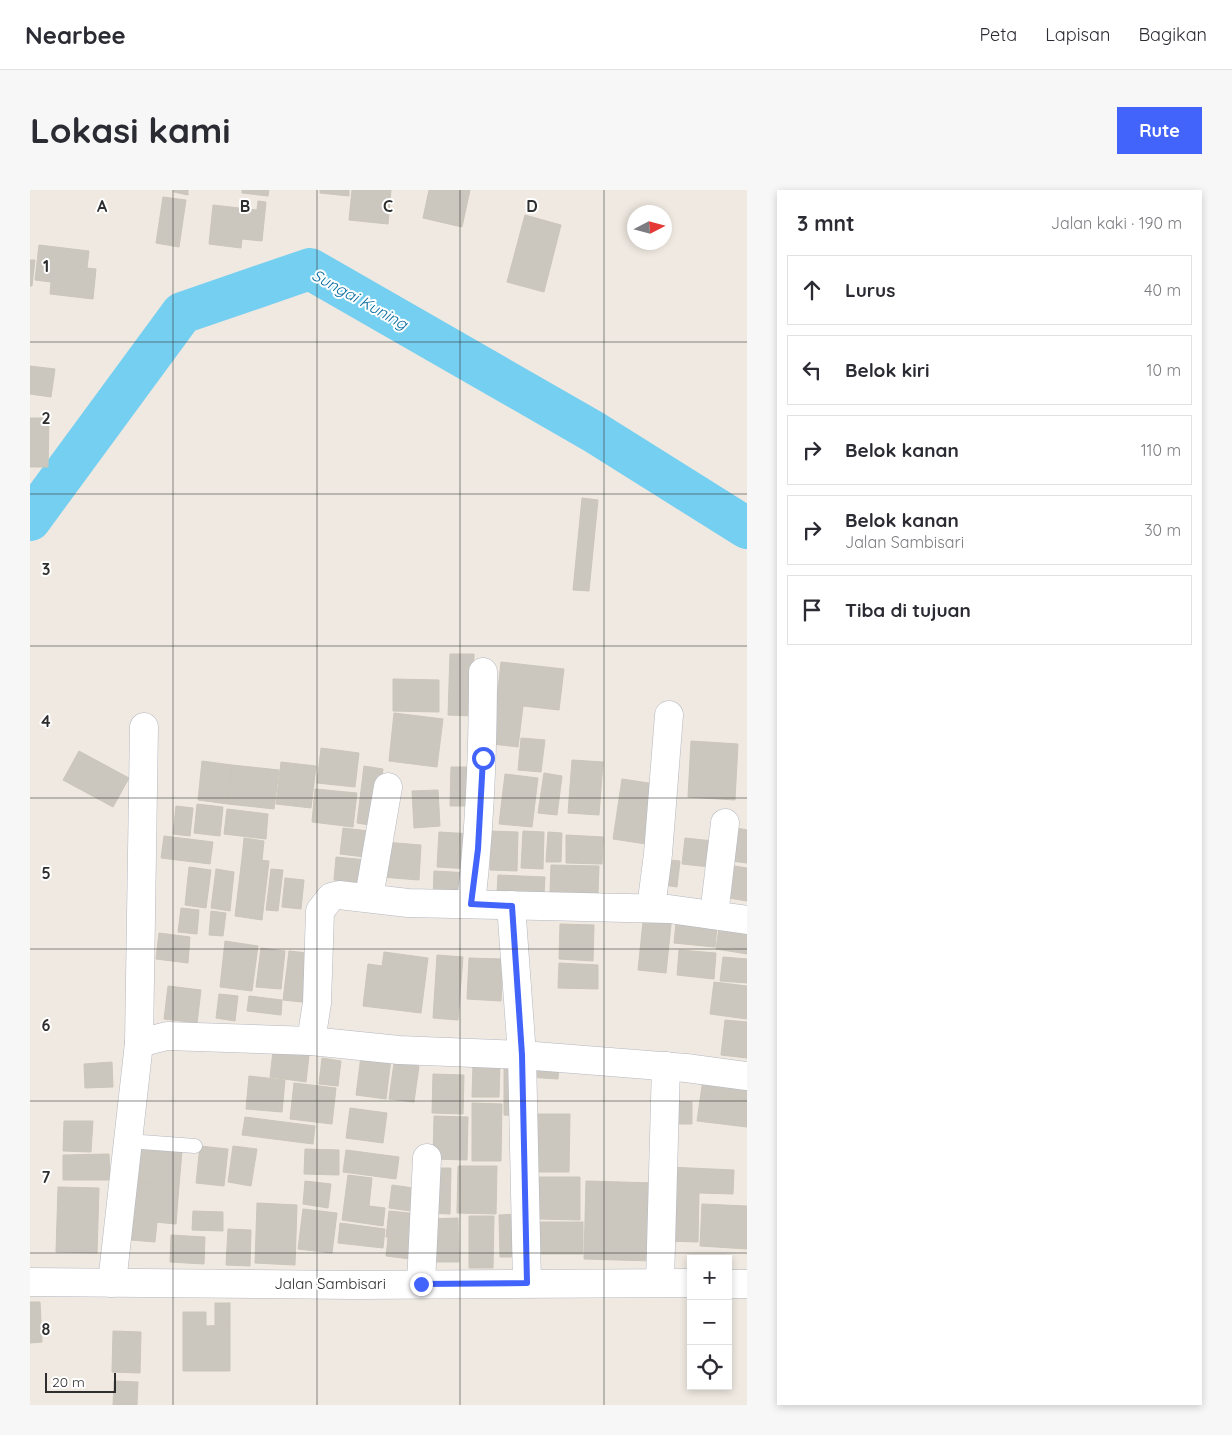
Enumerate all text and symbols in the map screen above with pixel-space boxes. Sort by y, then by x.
text: Nearbee [25,20,126,50]
text: Peta [980,23,1017,46]
text: Lapisan [1045,23,1110,46]
text: Bagikan [1138,23,1207,46]
button: Rute [1117,107,1202,154]
text: Lokasi kami [30,108,230,152]
text: A [97,196,108,216]
text: B [240,196,250,216]
text: C [383,196,393,216]
text: D [526,196,538,216]
north arrow [627,205,672,250]
text: 3 mnt [797,210,855,236]
text: Jalan kaki · 190 m [1051,213,1182,233]
text: 1 [43,256,49,276]
water label: Sungai Kuning [309,264,412,334]
icon: ahead [798,276,826,304]
text: Lurus [845,278,895,302]
text: 40 m [1144,280,1181,300]
icon: left [798,356,826,384]
text: Belok kiri [845,358,930,382]
text: 10 m [1147,360,1181,380]
text: 2 [41,408,51,428]
icon: right [798,436,826,464]
text: Belok kanan [845,438,959,462]
text: 110 m [1141,440,1181,460]
text: Belok kanan [845,508,959,532]
icon: right [798,516,826,544]
text: 30 m [1144,520,1181,540]
text: Jalan Sambisari [845,532,964,552]
text: 3 [42,559,50,579]
icon: arrive [798,596,826,624]
text: Tiba di tujuan [845,598,971,622]
text: 4 [41,711,51,731]
route start [472,747,495,770]
text: 5 [41,863,51,883]
text: 6 [42,1015,51,1035]
text: 7 [42,1167,51,1187]
map controls [687,1255,732,1390]
button: + [687,1255,732,1300]
route end [410,1273,433,1296]
street label: Jalan Sambisari [274,1274,386,1293]
button: − [687,1300,732,1345]
text: 8 [42,1319,51,1339]
button: locate [687,1345,732,1390]
scale bar [45,1370,116,1393]
text: 20 m [52,1373,85,1391]

